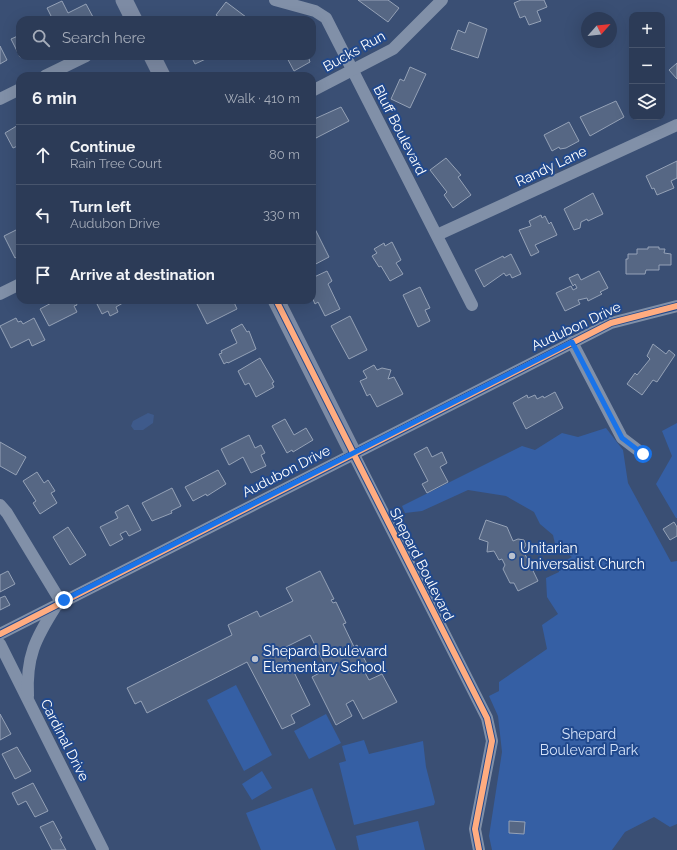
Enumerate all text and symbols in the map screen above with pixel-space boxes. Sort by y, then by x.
north arrow [581,12,617,48]
map controls [629,12,665,120]
button: + [629,12,665,48]
search box [16,16,316,60]
icon: search [30,27,52,49]
street label: Bucks Run [320,27,388,75]
text: Search here [62,29,145,47]
button: − [629,48,665,84]
street label: Bluff Boulevard [370,82,430,178]
button: layers [629,84,665,120]
text: 6 min [32,88,77,108]
text: Walk · 410 m [225,91,300,106]
text: Continue [70,138,135,156]
street label: Randy Lane [513,143,589,189]
icon: ahead [32,144,54,166]
text: 80 m [269,147,300,162]
text: Rain Tree Court [70,156,162,171]
text: Turn left [70,198,131,216]
icon: left [32,204,54,226]
text: 330 m [263,207,300,222]
text: Audubon Drive [70,216,160,231]
icon: arrive [32,264,54,286]
text: Arrive at destination [70,266,215,284]
street label: Audubon Drive [529,298,623,354]
street label: Audubon Drive [239,442,333,500]
route start [634,445,652,463]
street label: Shepard Boulevard [387,505,457,623]
place label: Unitarian Universalist Church [520,540,645,572]
marker: Unitarian Universalist Church [507,551,517,561]
route end [55,591,73,609]
place label: Shepard Boulevard Elementary School [263,643,387,675]
marker: Shepard Boulevard Elementary School [250,654,260,664]
street label: Cardinal Drive [37,696,93,784]
park label: Shepard Boulevard Park [540,726,639,758]

